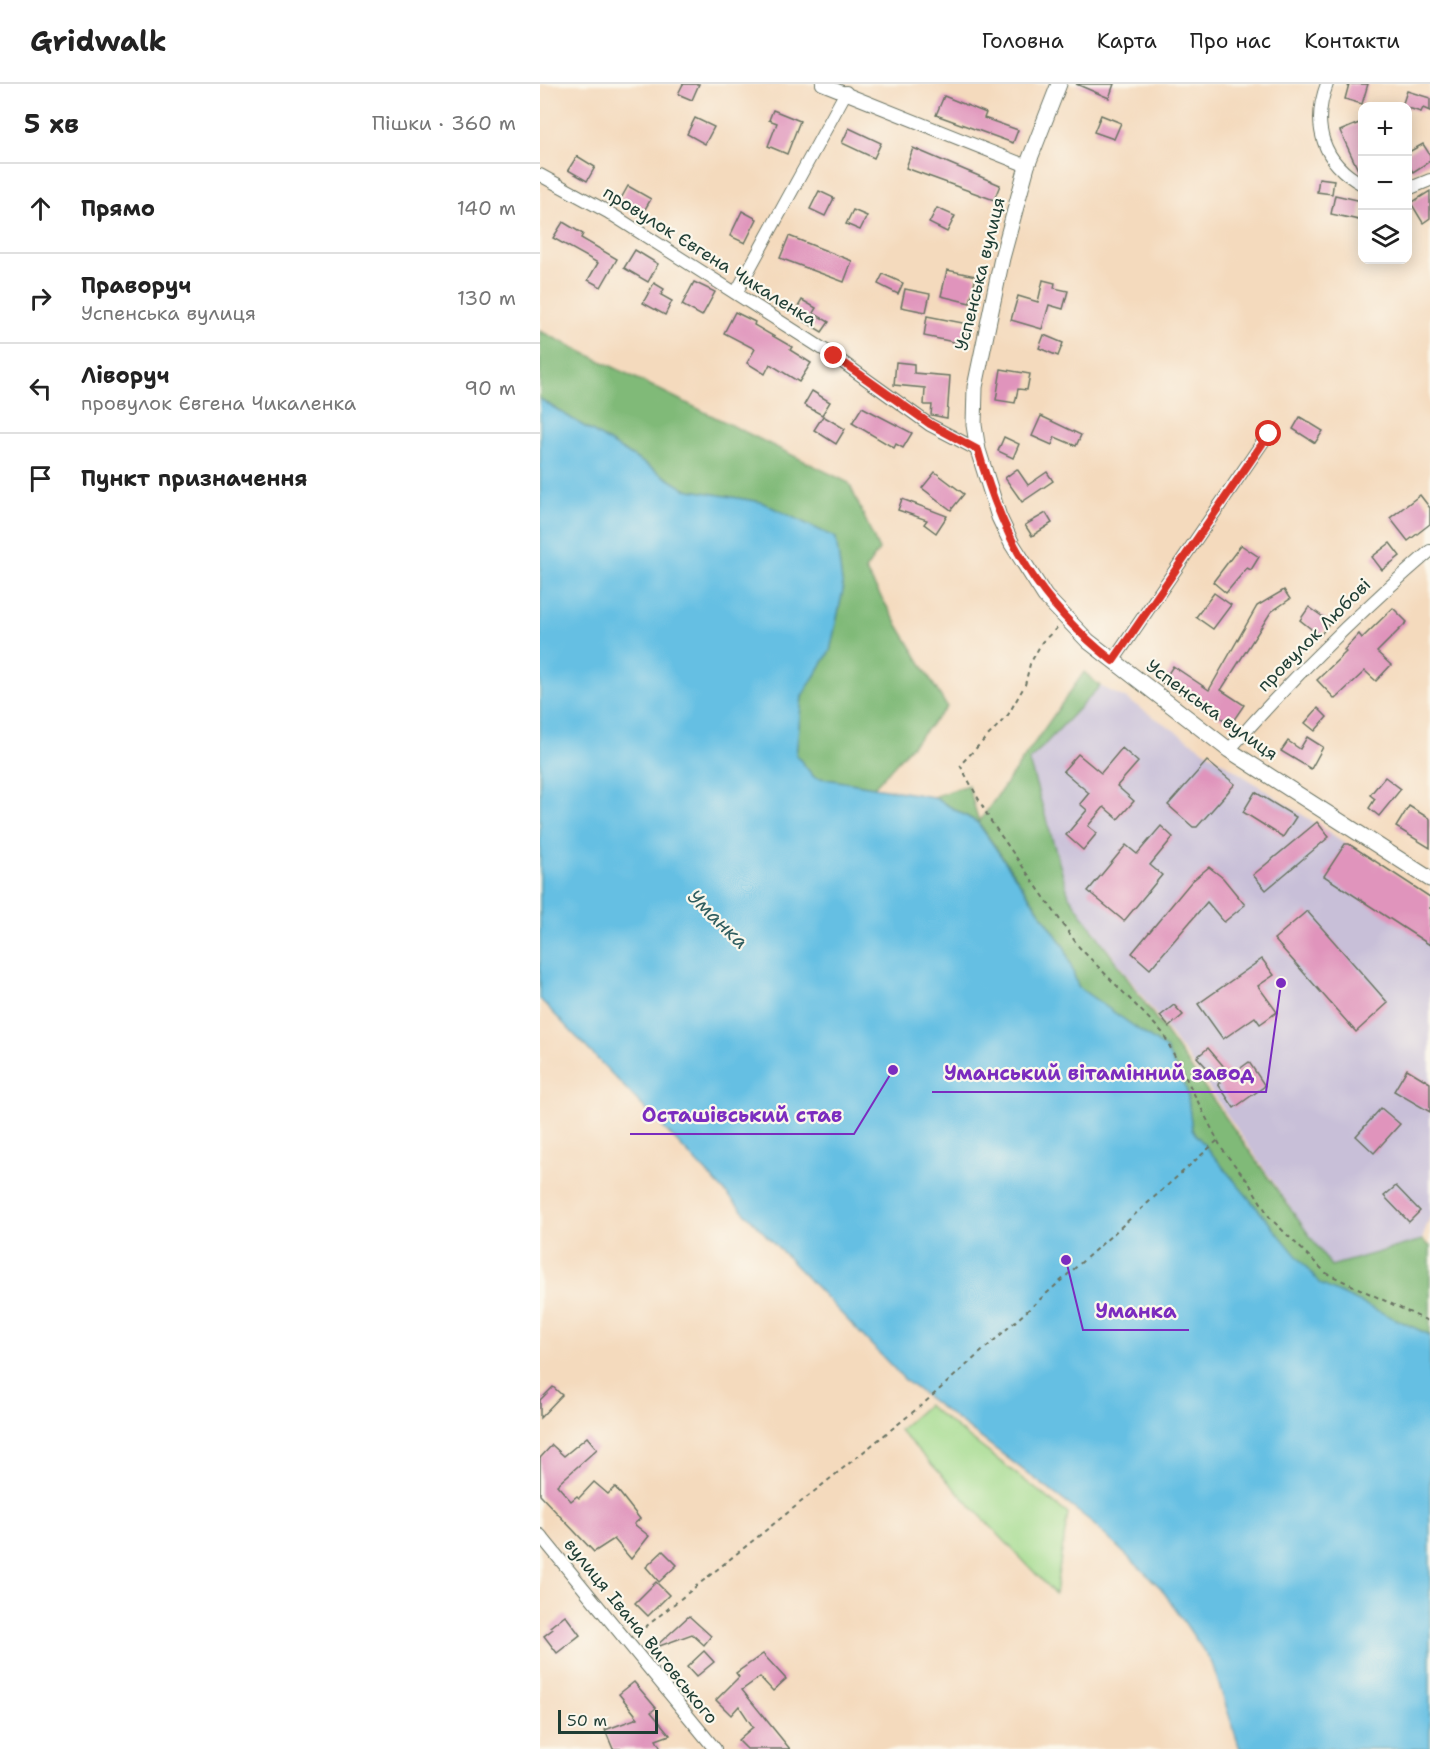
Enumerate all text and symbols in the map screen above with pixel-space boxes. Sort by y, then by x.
text: Gridwalk [30,22,167,60]
text: Головна [982,27,1064,55]
text: Карта [1097,27,1157,55]
text: Про нас [1190,27,1271,55]
text: Контакти [1304,27,1400,55]
map controls [1358,102,1412,264]
button: + [1358,102,1412,156]
text: 5 хв [24,106,79,141]
text: Пішки · 360 m [372,110,516,136]
button: − [1358,156,1412,210]
street label: провулок Євгена Чикаленка [599,180,821,332]
icon: ahead [24,192,57,225]
text: Прямо [81,194,155,223]
text: 140 m [457,195,516,221]
street label: Успенська вулиця [949,195,1011,353]
button: layers [1358,210,1412,264]
text: Праворуч [81,271,191,300]
icon: right [24,282,57,315]
text: 130 m [457,285,516,311]
text: Успенська вулиця [81,300,256,326]
route end [820,342,846,368]
text: Ліворуч [81,361,169,390]
icon: left [24,372,57,405]
text: 90 m [464,375,516,401]
text: провулок Євгена Чикаленка [81,390,356,416]
route start [1255,420,1281,446]
icon: arrive [24,462,57,495]
text: Пункт призначення [81,464,308,493]
street label: провулок Любові [1252,573,1376,697]
street label: Успенська вулиця [1141,654,1283,766]
water label: Уманка [682,884,754,954]
callout: Уманський вітамінний завод [932,1054,1266,1092]
text: Уманський вітамінний завод [944,1060,1254,1086]
callout: Осташівський став [630,1096,854,1134]
text: Осташівський став [642,1102,842,1128]
callout: Уманка [1083,1292,1189,1330]
text: Уманка [1095,1298,1177,1324]
street label: вулиця Івана Виговського [558,1533,724,1729]
scale bar [558,1707,658,1734]
text: 50 m [567,1710,607,1731]

